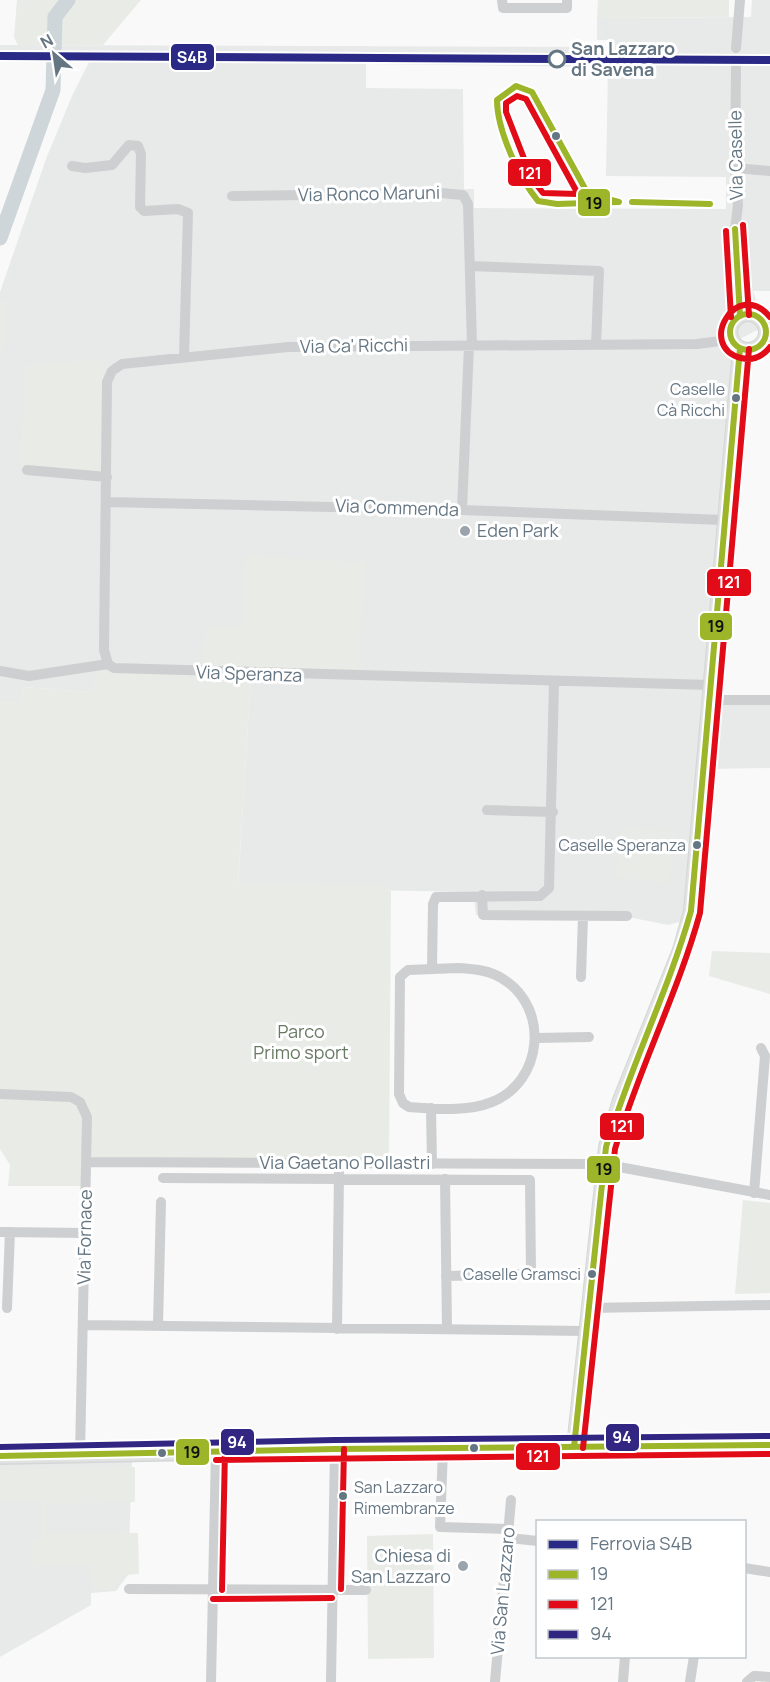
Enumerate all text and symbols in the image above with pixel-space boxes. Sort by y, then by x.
north arrow [24,24,84,84]
text: N [36,28,57,53]
place label: San Lazzaro di Savena [571,36,675,81]
line badge: S4B [170,43,215,71]
text: S4B [177,46,207,68]
marker: San Lazzaro di Savena [548,50,566,68]
street label: Via Caselle [722,110,748,200]
unlabelled marker [550,130,562,142]
line badge: 121 [507,158,552,187]
text: 121 [518,162,542,184]
street label: Via Ronco Maruni [298,180,440,206]
line badge: 19 [577,188,611,217]
text: 19 [586,192,602,214]
street label: Via Ca' Ricchi [300,332,408,358]
place label: Caselle Cà Ricchi [657,378,725,421]
marker: Caselle Cà Ricchi [730,392,742,404]
street label: Via Commenda [335,493,459,521]
place label: Eden Park [477,518,559,542]
marker: Eden Park [458,524,472,538]
line badge: 121 [706,568,752,597]
text: 121 [717,571,741,593]
line badge: 19 [699,612,733,641]
text: 19 [708,615,724,637]
street label: Via Speranza [195,659,303,687]
place label: Caselle Speranza [558,834,686,856]
marker: Caselle Speranza [691,839,703,851]
park label: Parco Primo sport [253,1019,349,1064]
line badge: 121 [599,1112,645,1141]
text: 121 [610,1115,634,1137]
street label: Via Gaetano Pollastri [260,1150,430,1174]
line badge: 19 [586,1155,621,1184]
text: 19 [596,1158,612,1180]
street label: Via Fornace [71,1189,97,1285]
place label: Caselle Gramsci [463,1263,581,1285]
marker: Caselle Gramsci [586,1268,598,1280]
line badge: 94 [605,1423,640,1452]
text: 94 [612,1426,632,1448]
line badge: 94 [220,1428,255,1456]
text: 94 [227,1431,247,1453]
line badge: 19 [175,1438,210,1466]
text: 19 [184,1441,200,1463]
unlabelled marker [468,1442,480,1454]
line badge: 121 [515,1442,561,1471]
text: 121 [526,1445,550,1467]
unlabelled marker [156,1447,168,1459]
place label: San Lazzaro Rimembranze [354,1476,455,1519]
marker: San Lazzaro Rimembranze [337,1490,349,1502]
legend [536,1520,746,1658]
street label: Via San Lazzaro [484,1526,520,1656]
text: Ferrovia S4B [590,1531,692,1555]
place label: Chiesa di San Lazzaro [351,1543,451,1588]
marker: Chiesa di San Lazzaro [456,1559,470,1573]
text: 19 [590,1561,608,1585]
text: 121 [590,1591,614,1615]
text: 94 [590,1621,612,1645]

